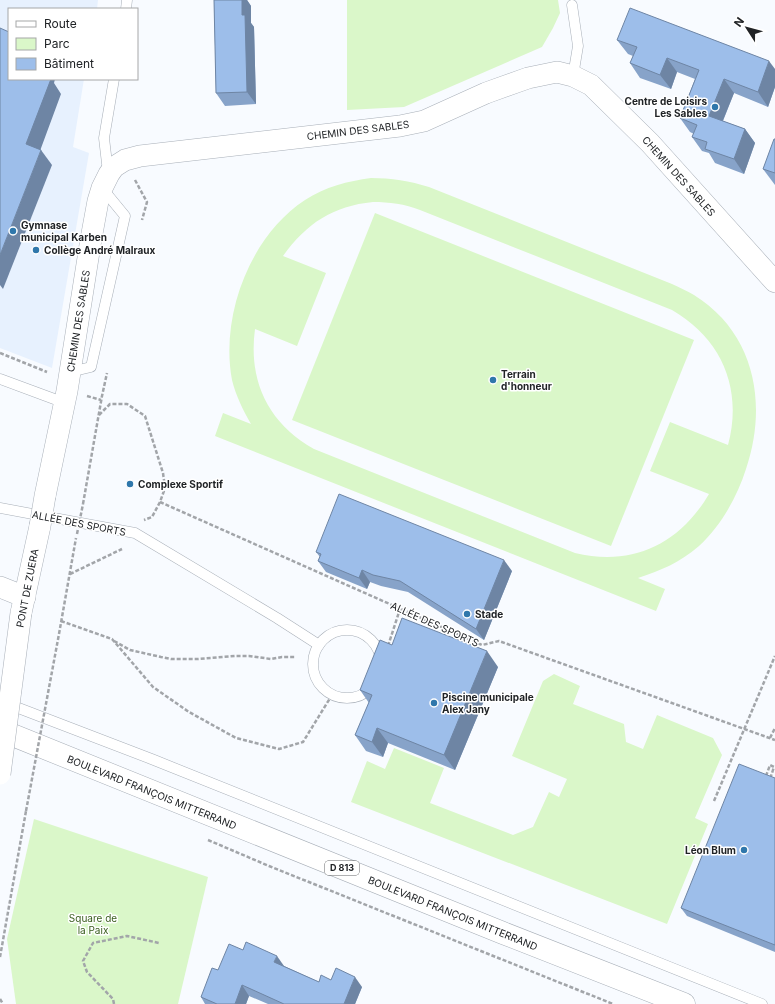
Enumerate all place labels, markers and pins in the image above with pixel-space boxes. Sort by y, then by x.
place label: Centre de Loisirs Les Sables [624,95,707,119]
marker: Centre de Loisirs Les Sables [710,102,720,112]
place label: Gymnase municipal Karben [21,219,107,243]
marker: Gymnase municipal Karben [8,226,18,236]
place label: Collège André Malraux [44,244,155,257]
marker: Collège André Malraux [31,245,41,255]
place label: Terrain d'honneur [501,368,552,392]
marker: Terrain d'honneur [488,375,498,385]
place label: Complexe Sportif [138,478,223,490]
marker: Complexe Sportif [125,479,135,489]
place label: Stade [475,608,503,620]
marker: Stade [462,609,472,619]
place label: Piscine municipale Alex Jany [442,691,534,716]
marker: Piscine municipale Alex Jany [429,698,439,708]
place label: Léon Blum [685,844,736,856]
marker: Léon Blum [739,845,749,855]

